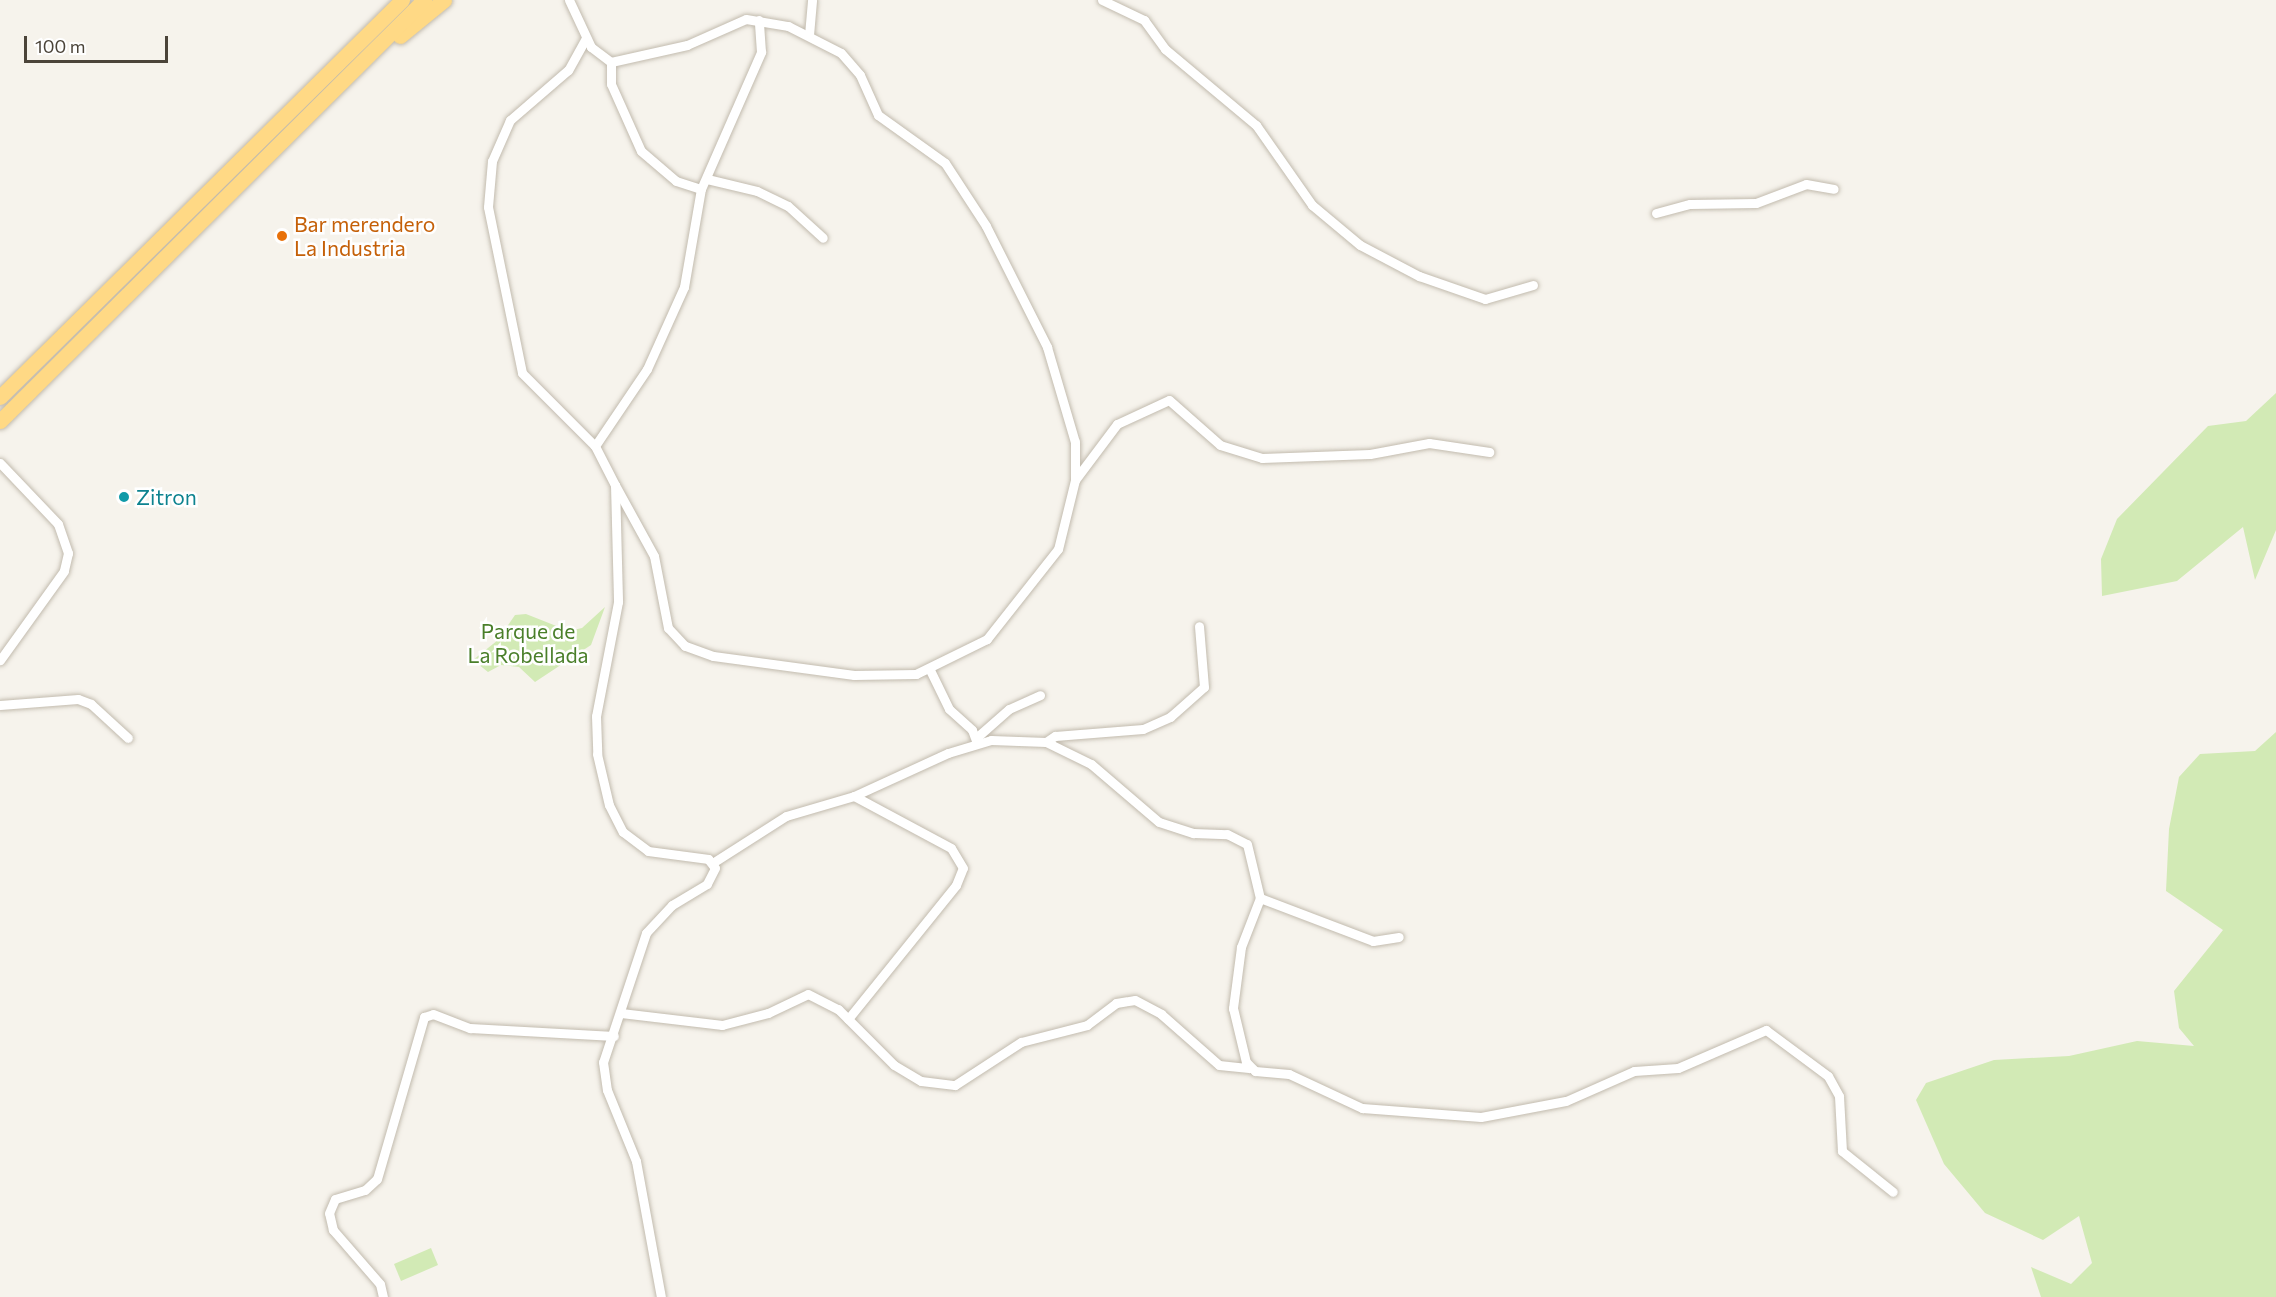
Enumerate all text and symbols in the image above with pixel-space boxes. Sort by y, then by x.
scale bar [27,24,171,62]
text: 100 m [35,35,85,57]
place label: Bar merendero La Industria [294,211,435,261]
marker: Bar merendero La Industria [275,229,289,243]
place label: Zitron [136,484,197,510]
marker: Zitron [117,490,131,504]
park label: Parque de La Robellada [467,618,589,668]

